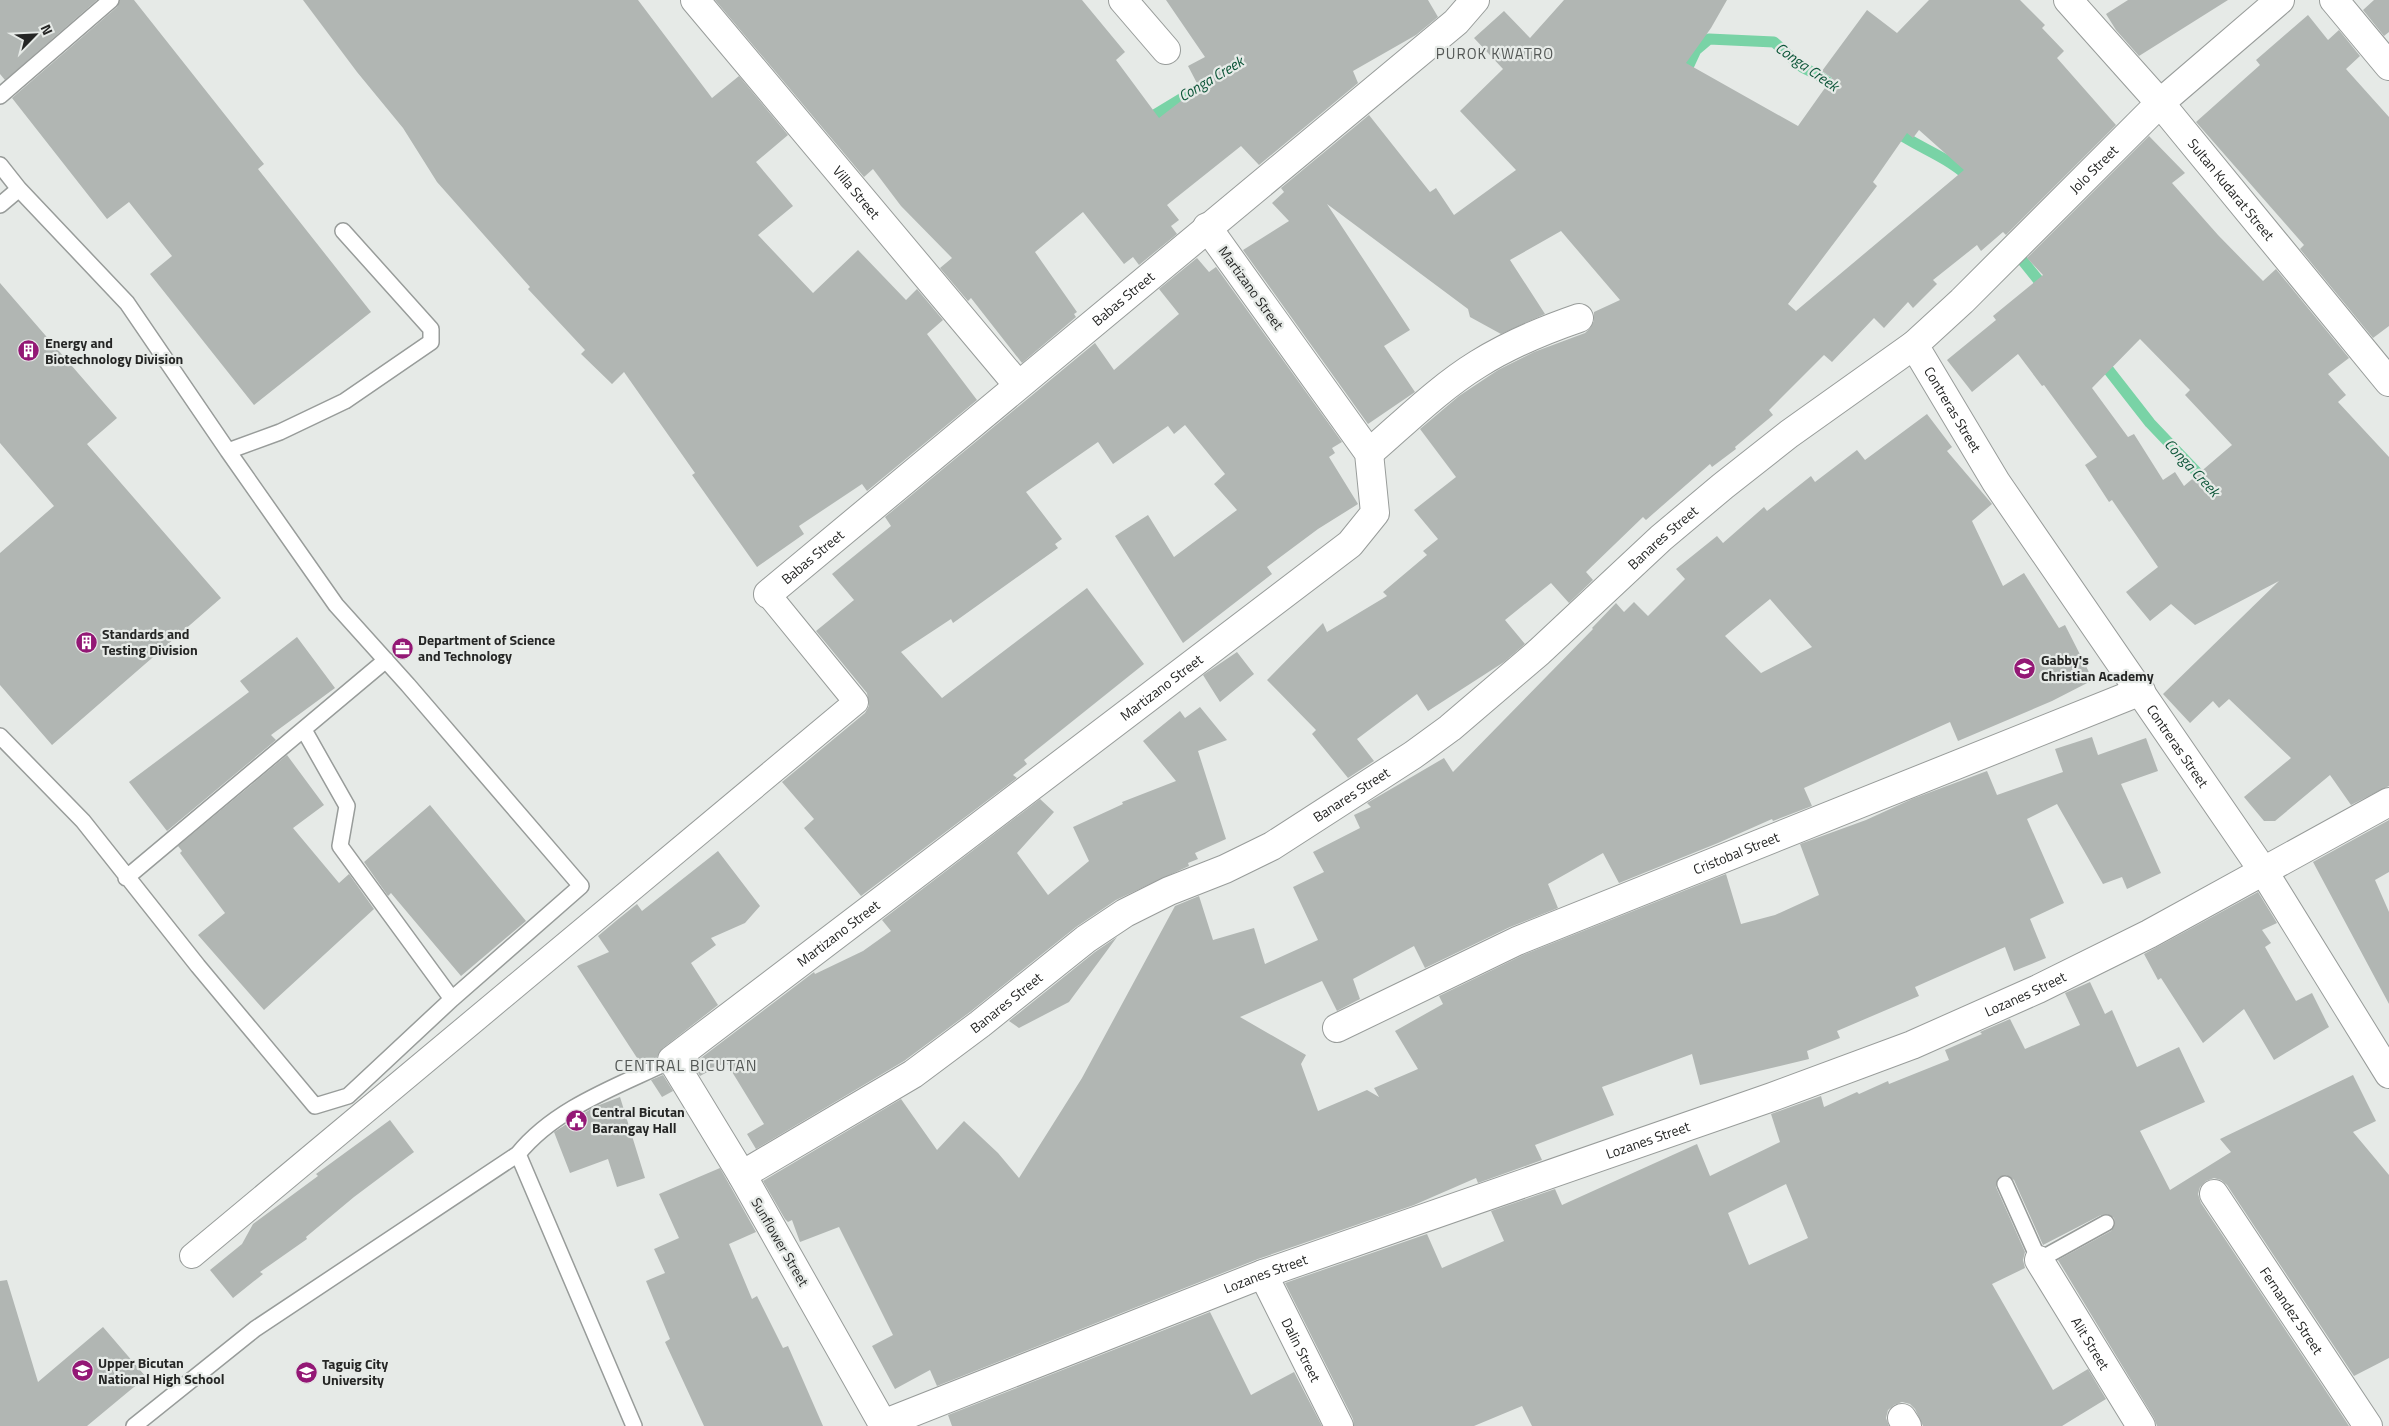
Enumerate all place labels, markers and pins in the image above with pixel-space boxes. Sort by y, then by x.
place label: Energy and Biotechnology Division [45,332,183,369]
building icon: Energy and Biotechnology Division [17,339,41,363]
place label: Standards and Testing Division [102,623,198,660]
place label: Department of Science and Technology [418,629,555,666]
building icon: Standards and Testing Division [74,630,98,654]
office icon: Department of Science and Technology [390,636,414,660]
place label: Gabby's Christian Academy [2041,649,2154,686]
school or university icon: Gabby's Christian Academy [2013,656,2037,680]
place label: Central Bicutan Barangay Hall [592,1101,685,1138]
public building icon: Central Bicutan Barangay Hall [564,1108,588,1132]
place label: Upper Bicutan National High School [98,1352,224,1389]
place label: Taguig City University [322,1353,388,1390]
school or university icon: Upper Bicutan National High School [70,1359,94,1383]
school or university icon: Taguig City University [294,1360,318,1384]

